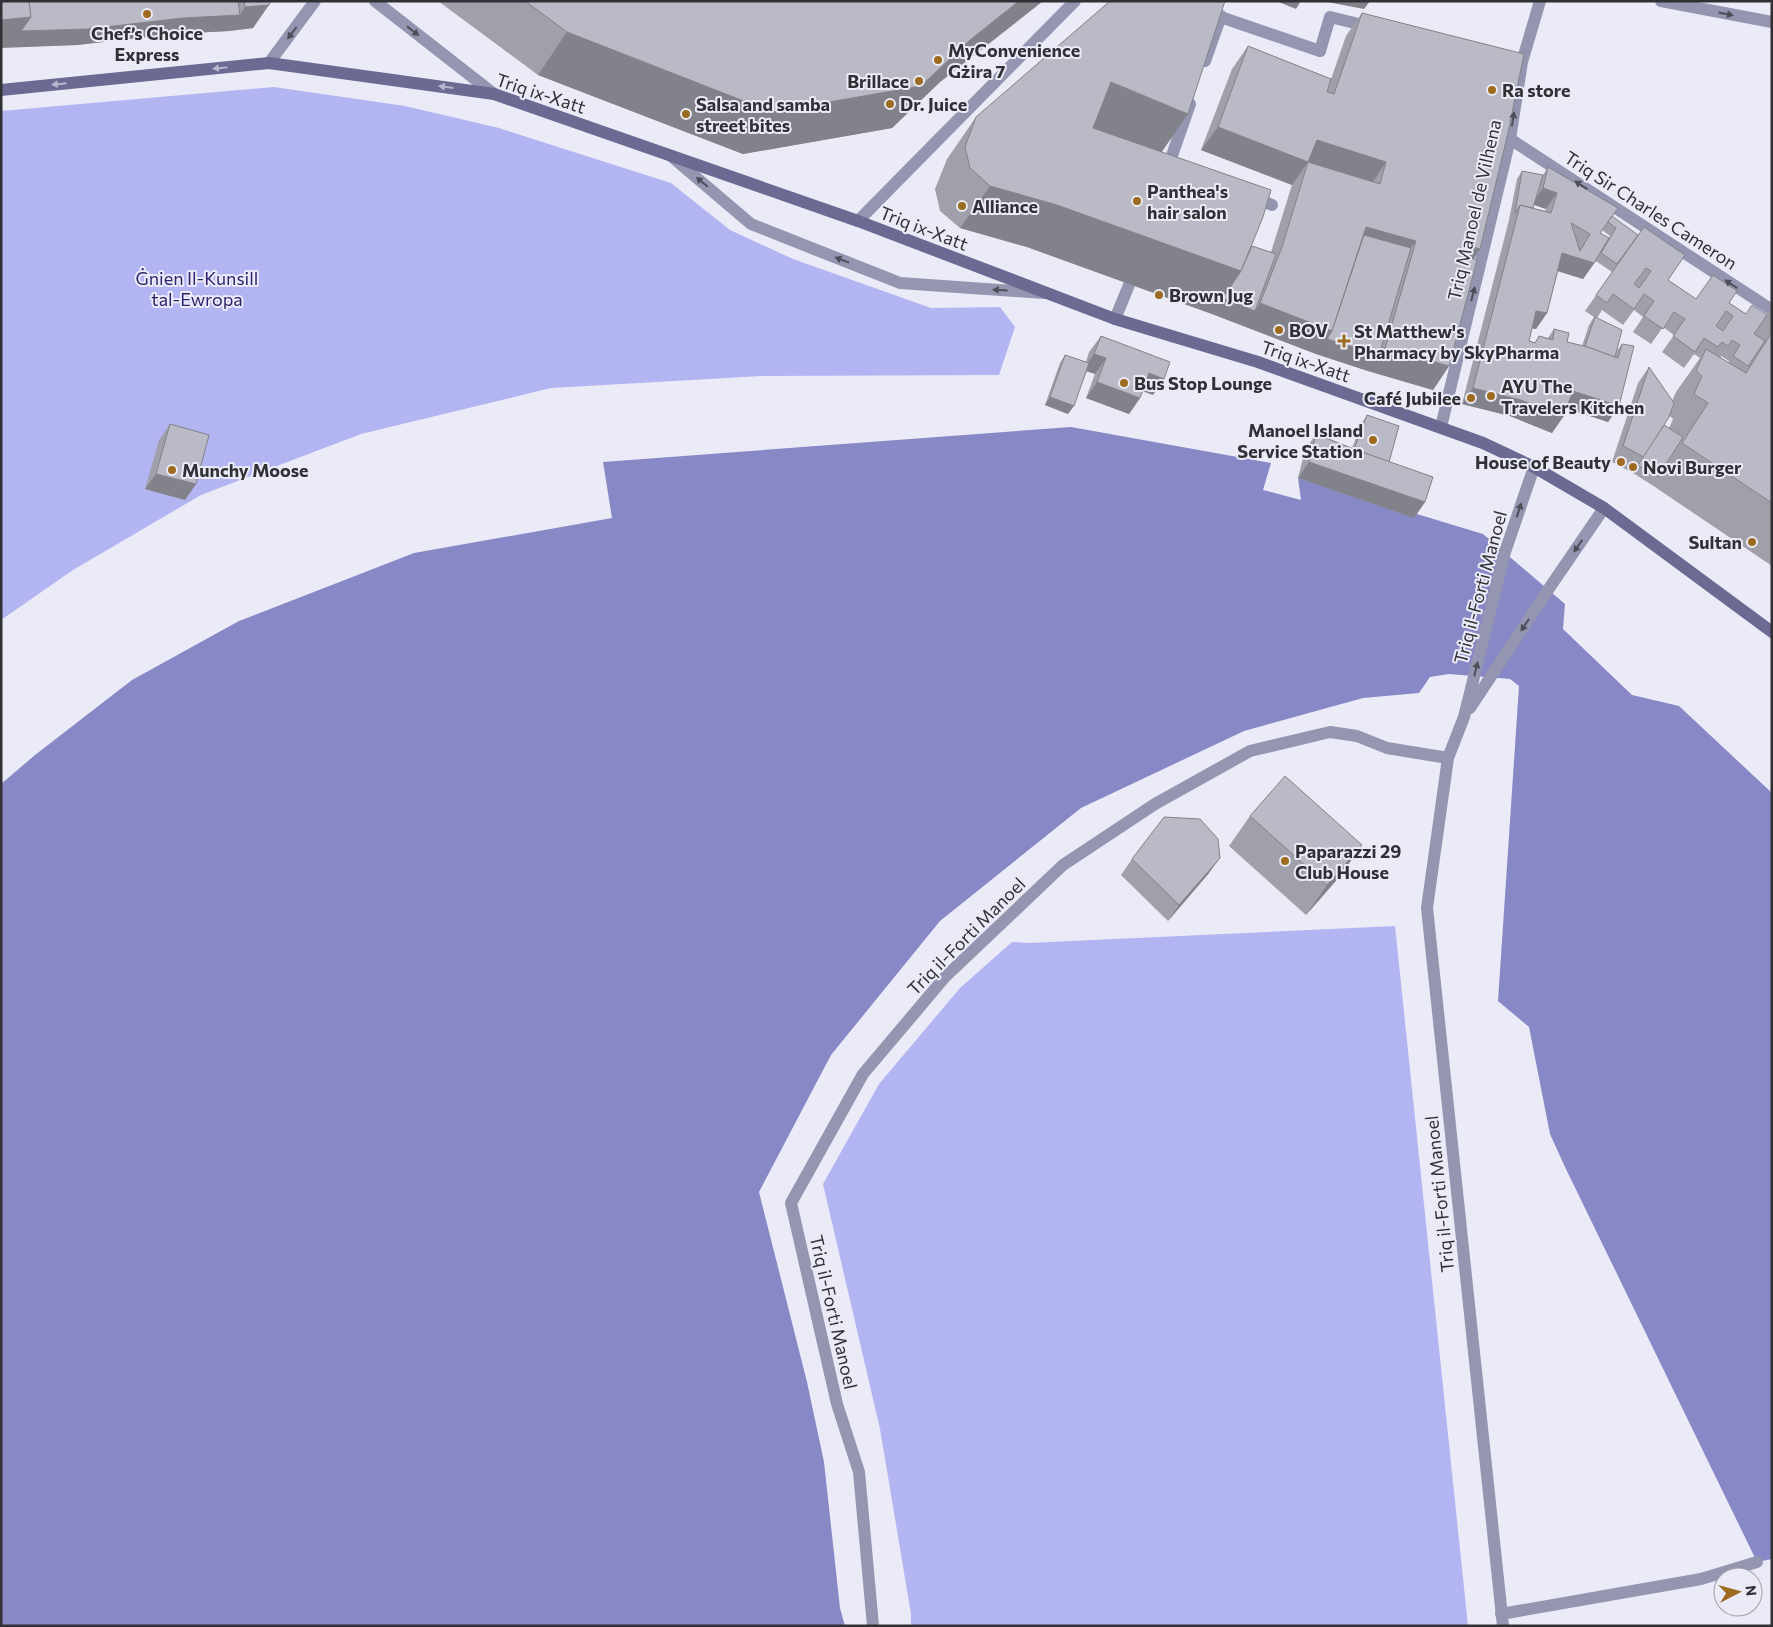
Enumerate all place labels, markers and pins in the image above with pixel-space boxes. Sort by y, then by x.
marker: Chef’s Choice Express [141,8,153,20]
place label: Chef’s Choice Express [91,22,203,65]
place label: MyConvenience Gżira 7 [948,39,1080,82]
marker: MyConvenience Gżira 7 [932,54,944,66]
place label: Brillace [847,70,909,92]
marker: Brillace [913,75,925,87]
place label: Ra store [1502,79,1570,101]
marker: Ra store [1486,84,1498,96]
place label: Salsa and samba street bites [696,93,830,136]
place label: Dr. Juice [900,93,967,115]
marker: Dr. Juice [884,98,896,110]
marker: Salsa and samba street bites [680,108,692,120]
place label: Panthea's hair salon [1147,180,1228,223]
place label: Alliance [972,195,1038,217]
marker: Panthea's hair salon [1131,195,1143,207]
marker: Alliance [956,200,968,212]
place label: Brown Jug [1169,284,1253,306]
marker: Brown Jug [1153,289,1165,301]
place label: BOV [1289,319,1328,341]
place label: St Matthew's Pharmacy by SkyPharma [1354,320,1559,363]
marker: BOV [1273,324,1285,336]
marker: St Matthew's Pharmacy by SkyPharma [1338,335,1350,347]
place label: Bus Stop Lounge [1134,372,1272,394]
place label: AYU The Travelers Kitchen [1501,375,1644,418]
marker: Bus Stop Lounge [1118,377,1130,389]
place label: Café Jubilee [1364,387,1461,409]
marker: AYU The Travelers Kitchen [1485,390,1497,402]
marker: Café Jubilee [1465,392,1477,404]
place label: Manoel Island Service Station [1237,419,1363,462]
marker: Manoel Island Service Station [1367,434,1379,446]
place label: House of Beauty [1475,451,1611,473]
marker: House of Beauty [1615,456,1627,468]
place label: Novi Burger [1643,456,1742,478]
place label: Munchy Moose [182,459,309,481]
marker: Novi Burger [1627,461,1639,473]
marker: Munchy Moose [166,464,178,476]
place label: Sultan [1689,531,1742,553]
marker: Sultan [1746,536,1758,548]
place label: Paparazzi 29 Club House [1295,840,1401,883]
marker: Paparazzi 29 Club House [1279,855,1291,867]

